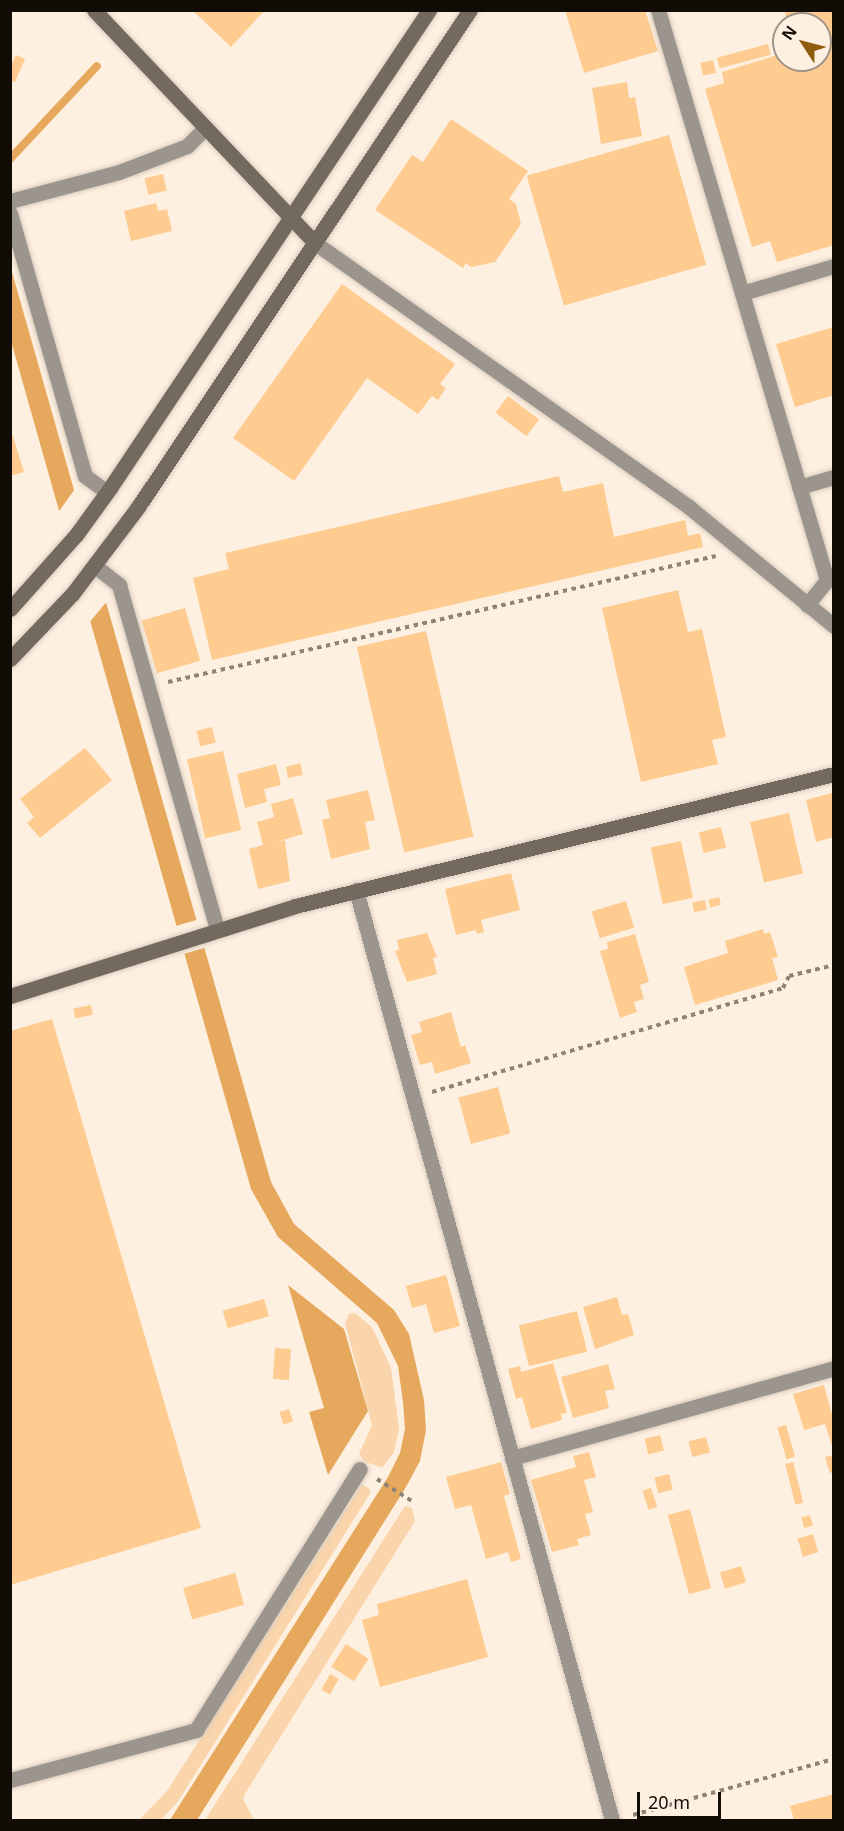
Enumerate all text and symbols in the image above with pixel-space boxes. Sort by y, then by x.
north arrow [772,12,832,72]
text: N [776,21,802,44]
scale bar [640,1780,724,1818]
text: 20 m [648,1790,690,1814]

